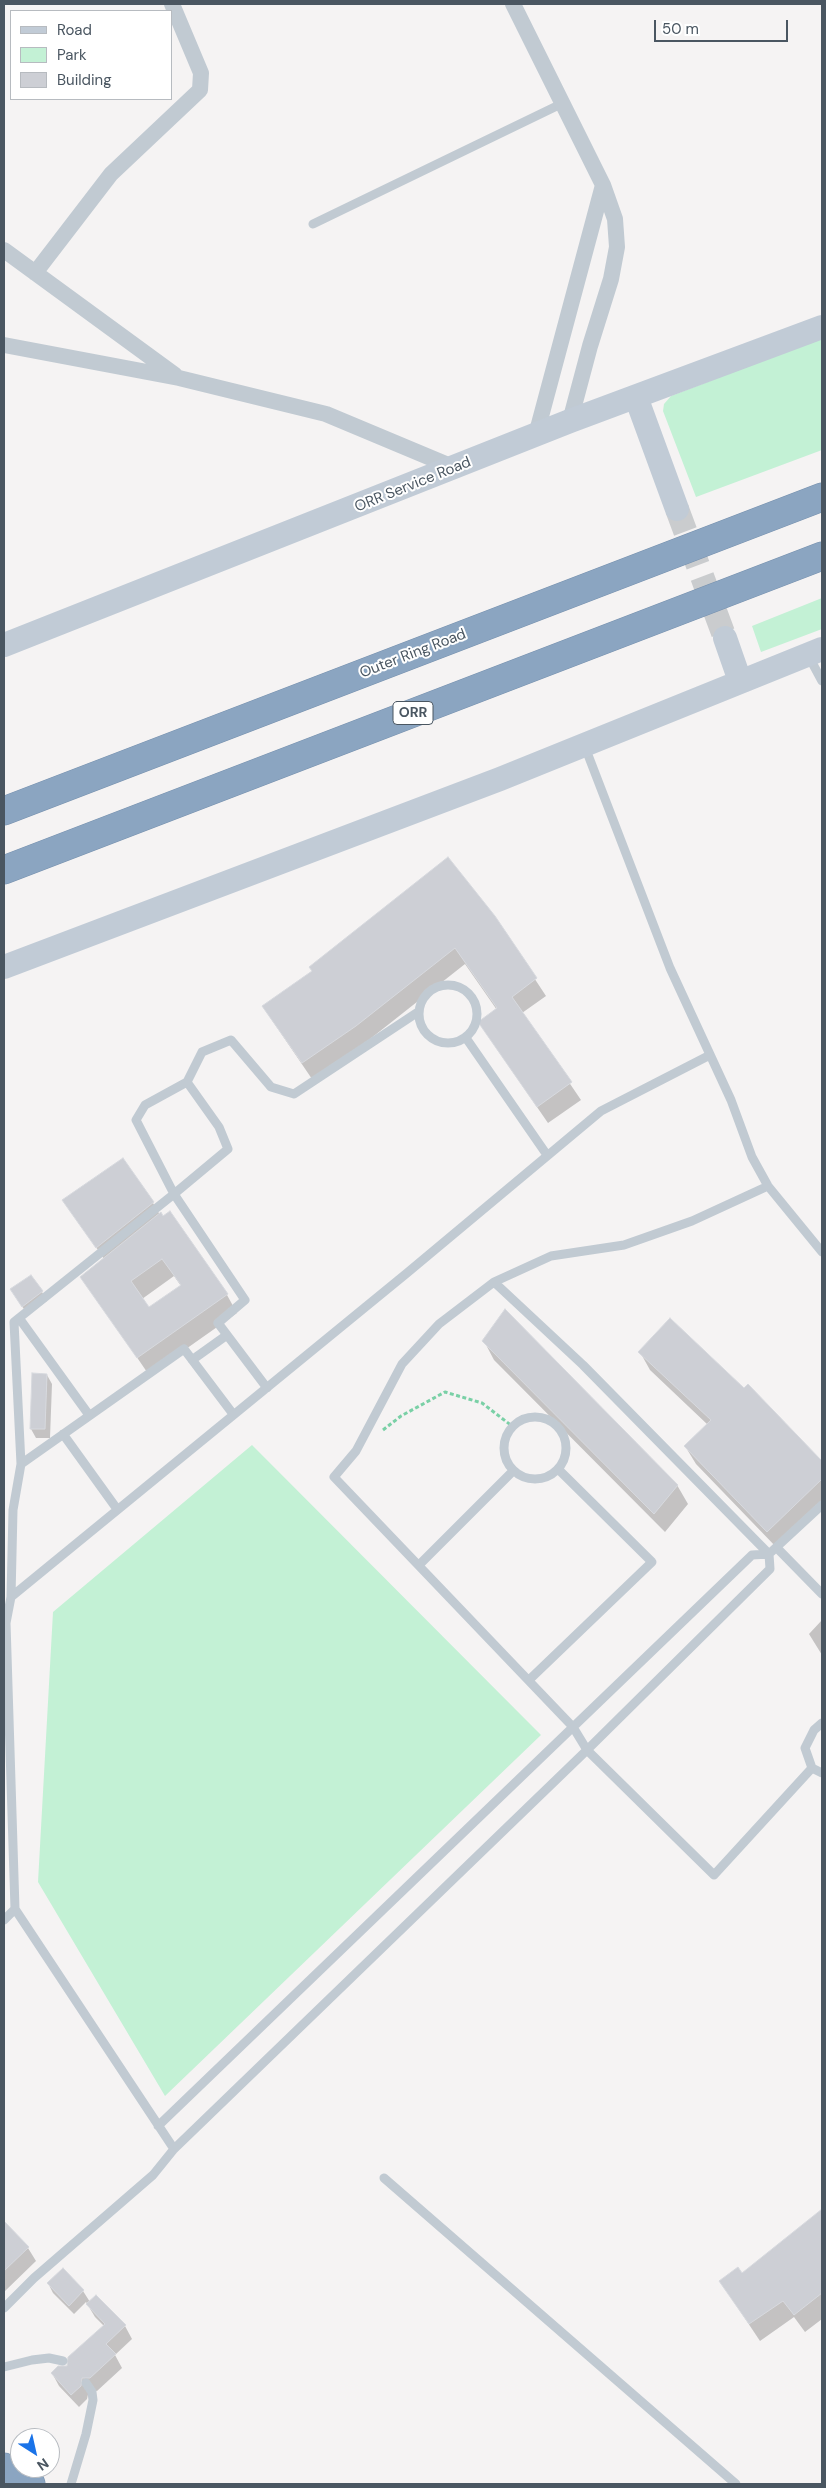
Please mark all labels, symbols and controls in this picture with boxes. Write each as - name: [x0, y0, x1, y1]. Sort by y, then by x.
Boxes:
- legend: [10, 10, 172, 100]
- scale bar: [656, 10, 790, 42]
- text: 50 m: [662, 19, 699, 39]
- text: Road: [57, 20, 92, 40]
- text: Park: [57, 45, 87, 65]
- text: Building: [57, 70, 112, 90]
- street label: ORR Service Road: [352, 453, 474, 517]
- street label: Outer Ring Road: [357, 625, 469, 683]
- road number: ORR: [393, 701, 433, 724]
- north arrow: [10, 2428, 60, 2478]
- text: N: [34, 2454, 52, 2475]

